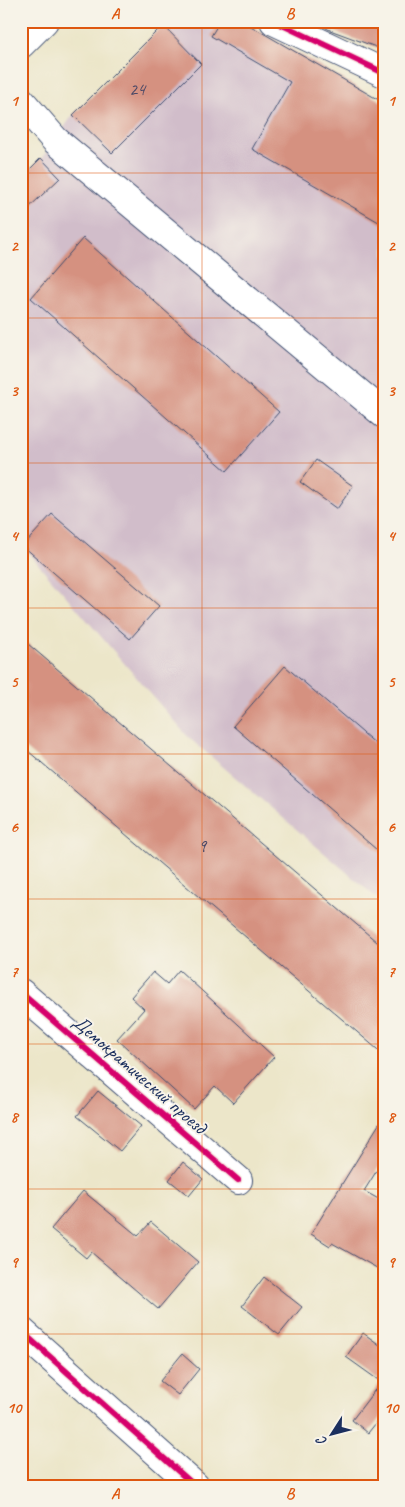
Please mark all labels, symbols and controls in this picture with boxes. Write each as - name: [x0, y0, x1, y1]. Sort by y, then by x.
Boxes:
- text: A: [111, 4, 121, 24]
- text: B: [286, 4, 296, 24]
- house number: 24: [129, 78, 147, 100]
- text: 1: [10, 91, 19, 111]
- text: 1: [387, 91, 396, 111]
- text: 2: [10, 236, 19, 256]
- text: 2: [387, 236, 396, 256]
- text: 3: [10, 381, 19, 401]
- text: 3: [387, 381, 396, 401]
- text: 4: [10, 526, 19, 546]
- text: 4: [387, 526, 396, 546]
- text: 5: [11, 672, 20, 692]
- text: 5: [388, 672, 397, 692]
- text: 6: [10, 817, 19, 837]
- text: 6: [387, 817, 396, 837]
- house number: 9: [198, 835, 208, 857]
- text: 7: [10, 962, 19, 982]
- text: 7: [387, 962, 396, 982]
- street label: Демократический проезд: [67, 1009, 213, 1141]
- text: 8: [10, 1107, 19, 1127]
- text: 8: [387, 1107, 396, 1127]
- text: 9: [10, 1252, 19, 1272]
- text: 9: [387, 1252, 396, 1272]
- text: 10: [7, 1398, 23, 1418]
- text: 10: [384, 1398, 400, 1418]
- north arrow: [308, 1410, 358, 1460]
- text: С: [312, 1432, 331, 1449]
- text: A: [111, 1484, 121, 1504]
- text: B: [286, 1484, 296, 1504]

